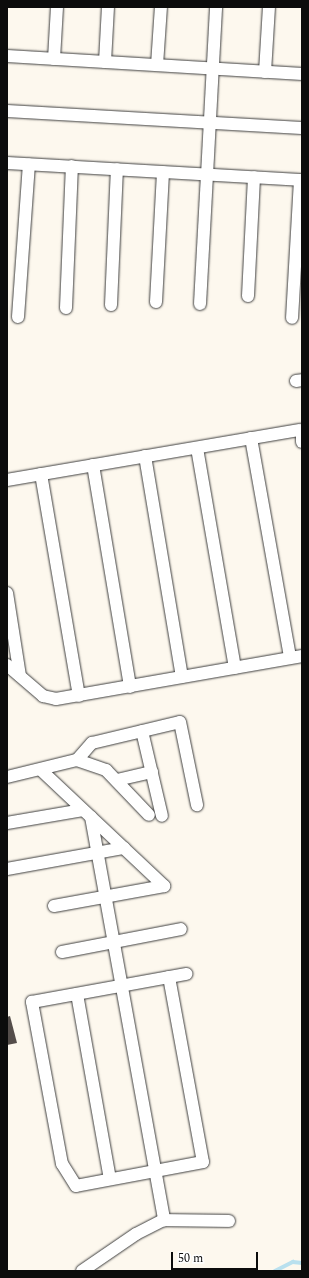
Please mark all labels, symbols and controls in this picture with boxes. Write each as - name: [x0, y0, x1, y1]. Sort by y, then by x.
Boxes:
- scale bar: [173, 1244, 260, 1270]
- text: 50 m: [178, 1249, 203, 1268]

